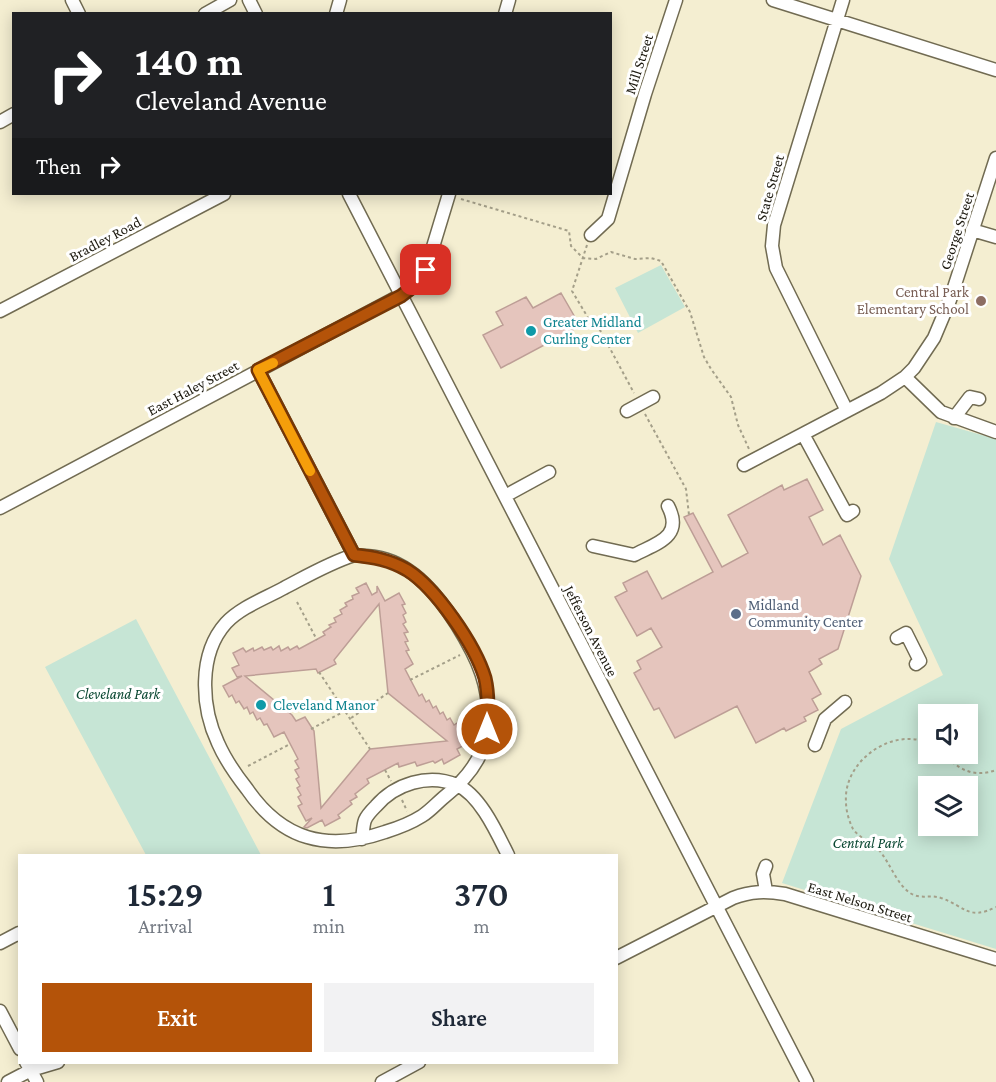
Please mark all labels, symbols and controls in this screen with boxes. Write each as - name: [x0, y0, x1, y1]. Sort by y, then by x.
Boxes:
- street label: Mill Street: [622, 31, 657, 96]
- icon: right: [36, 36, 114, 114]
- text: 140 m: [135, 37, 243, 84]
- text: Cleveland Avenue: [135, 86, 327, 116]
- icon: right: [93, 150, 126, 183]
- street label: State Street: [753, 152, 787, 223]
- text: Then: [36, 154, 81, 179]
- street label: George Street: [937, 189, 978, 272]
- street label: Bradley Road: [66, 213, 144, 265]
- pin: [400, 244, 451, 295]
- icon: arrive: [409, 253, 442, 286]
- place label: Central Park Elementary School: [857, 284, 970, 318]
- marker: Central Park Elementary School: [974, 294, 988, 308]
- place label: Greater Midland Curling Center: [543, 314, 642, 348]
- marker: Greater Midland Curling Center: [524, 324, 538, 338]
- street label: East Haley Street: [145, 357, 243, 420]
- street label: Jefferson Avenue: [559, 581, 621, 680]
- place label: Midland Community Center: [748, 597, 864, 631]
- marker: Midland Community Center: [729, 607, 743, 621]
- park label: Cleveland Park: [76, 686, 162, 702]
- place label: Cleveland Manor: [273, 697, 376, 713]
- position arrow: [455, 697, 519, 761]
- marker: Cleveland Manor: [254, 698, 268, 712]
- map controls: [918, 704, 978, 836]
- button: sound: [918, 704, 978, 764]
- button: layers: [918, 776, 978, 836]
- park label: Central Park: [833, 835, 905, 851]
- text: 15:29: [127, 874, 204, 914]
- text: 1: [322, 874, 335, 914]
- text: 370: [454, 874, 509, 914]
- street label: East Nelson Street: [806, 879, 915, 926]
- text: Arrival: [138, 915, 193, 937]
- text: min: [313, 915, 345, 937]
- text: m: [473, 915, 489, 937]
- button: Exit: [42, 983, 312, 1052]
- button: Share: [324, 983, 594, 1052]

